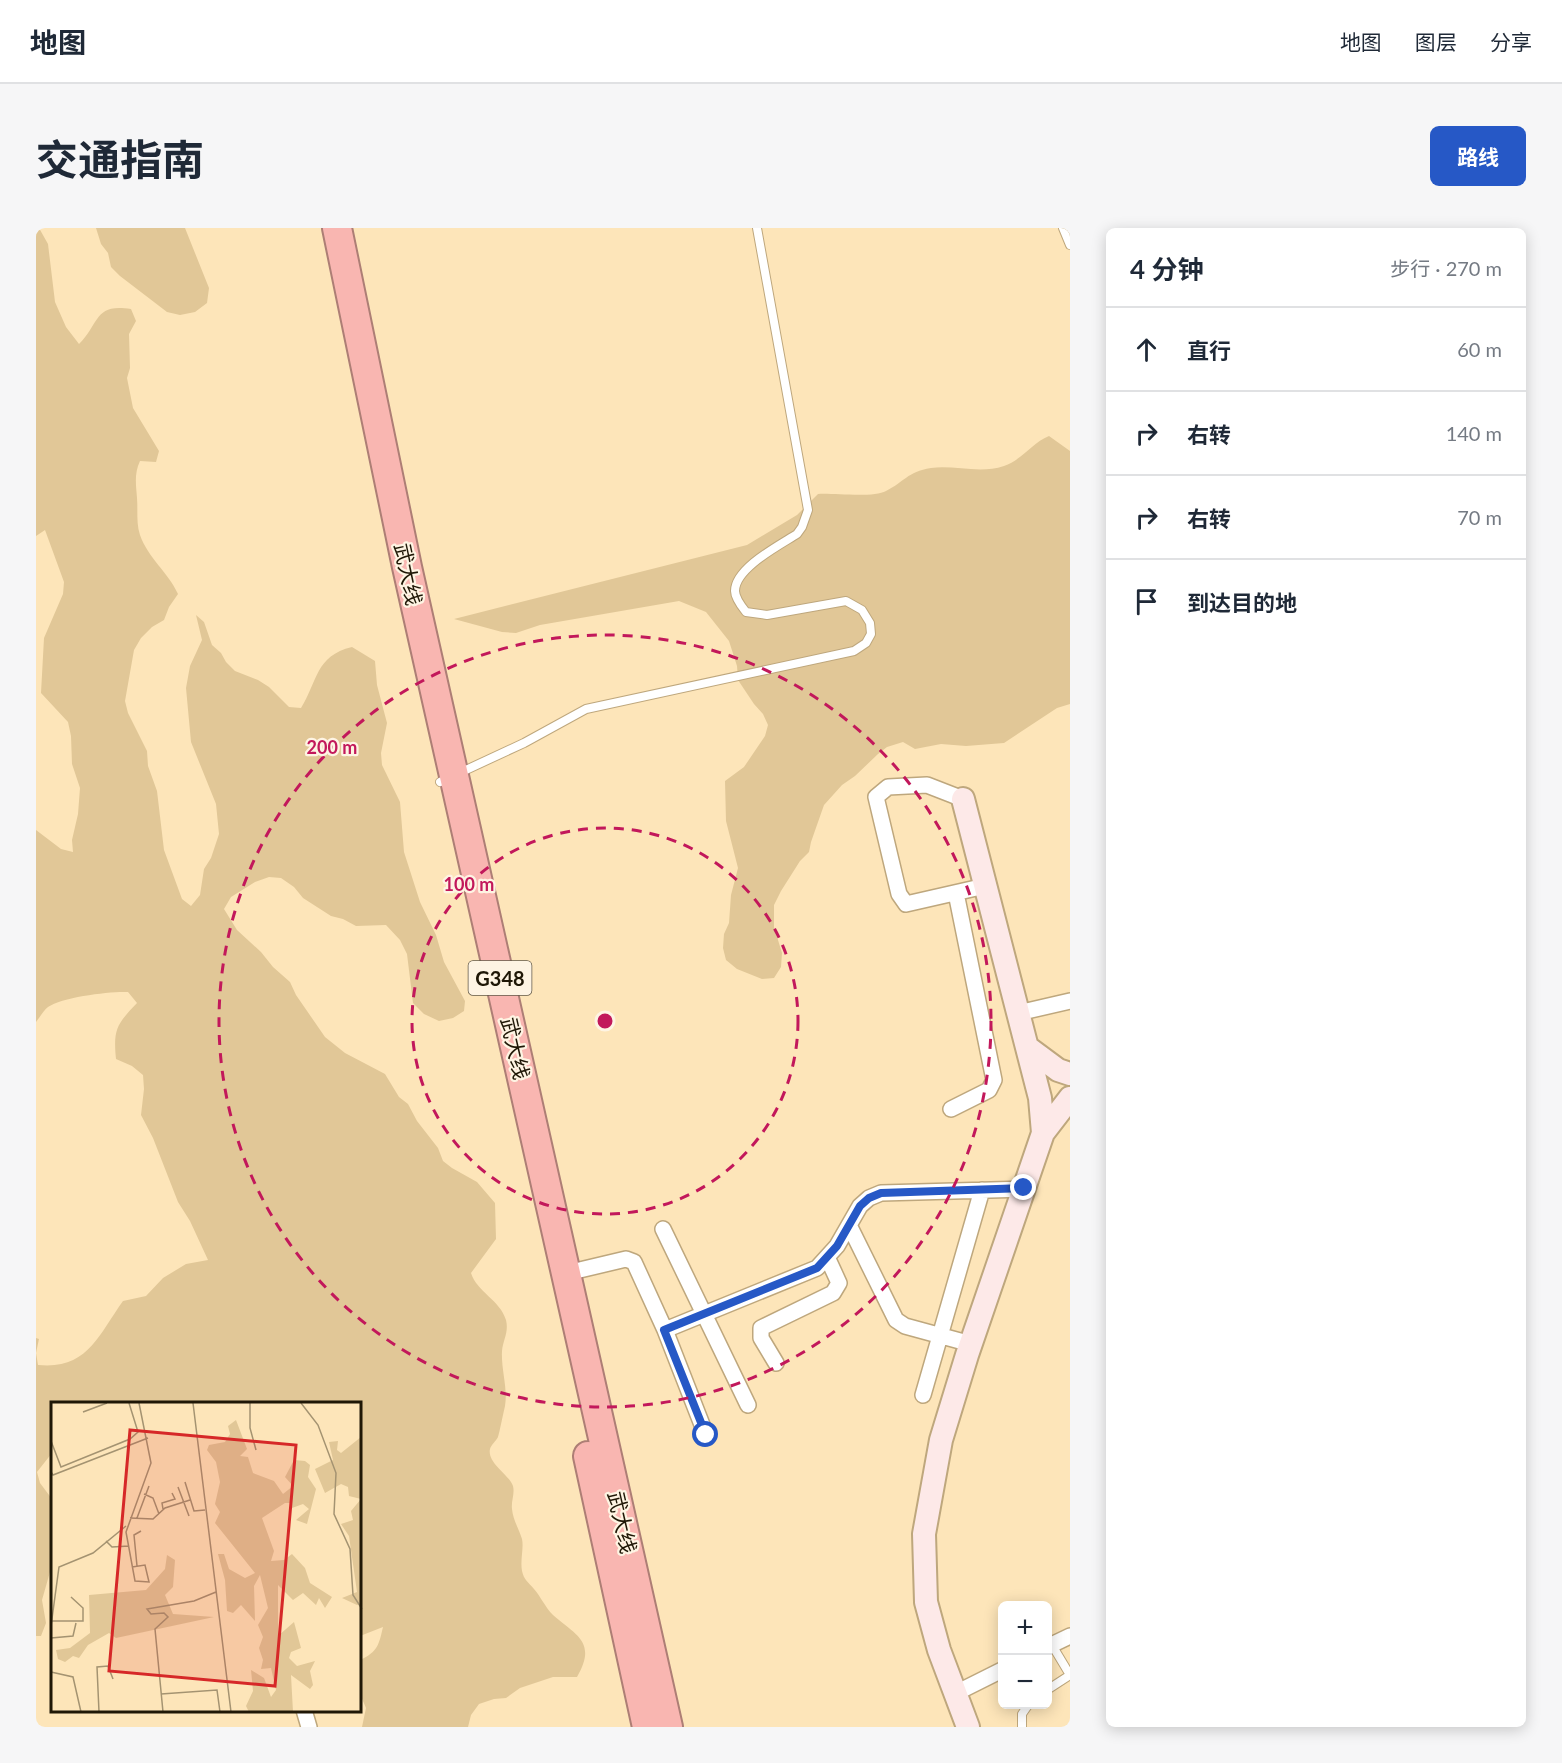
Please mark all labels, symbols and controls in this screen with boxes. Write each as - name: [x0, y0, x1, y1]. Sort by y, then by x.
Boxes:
- text: 地图: [30, 25, 86, 59]
- text: 地图: [1340, 29, 1382, 54]
- text: 图层: [1415, 29, 1457, 54]
- text: 分享: [1490, 29, 1532, 54]
- button: 路线: [1430, 126, 1526, 186]
- text: 交通指南: [36, 134, 204, 184]
- text: 4 分钟: [1130, 253, 1203, 285]
- text: 步行 · 270 m: [1390, 256, 1502, 280]
- icon: ahead: [1130, 333, 1163, 366]
- text: 直行: [1187, 337, 1231, 364]
- text: 60 m: [1457, 337, 1502, 361]
- icon: right: [1130, 417, 1163, 450]
- text: 右转: [1187, 421, 1231, 448]
- text: 140 m: [1446, 421, 1502, 445]
- icon: right: [1130, 501, 1163, 534]
- text: 右转: [1187, 505, 1231, 532]
- text: 70 m: [1457, 505, 1502, 529]
- street label: 武大线: [390, 541, 428, 607]
- icon: arrive: [1130, 585, 1163, 618]
- text: 到达目的地: [1187, 589, 1297, 616]
- text: 200 m: [307, 736, 357, 758]
- text: 100 m: [444, 873, 494, 895]
- road number: G348: [468, 961, 532, 995]
- centre of rings: [595, 1011, 615, 1031]
- street label: 武大线: [497, 1014, 535, 1082]
- route end: [1010, 1174, 1036, 1200]
- inset map: [51, 1402, 362, 1712]
- route start: [692, 1421, 718, 1447]
- street label: 武大线: [604, 1488, 642, 1556]
- map controls: [998, 1601, 1052, 1709]
- button: +: [998, 1601, 1052, 1655]
- button: −: [998, 1655, 1052, 1709]

